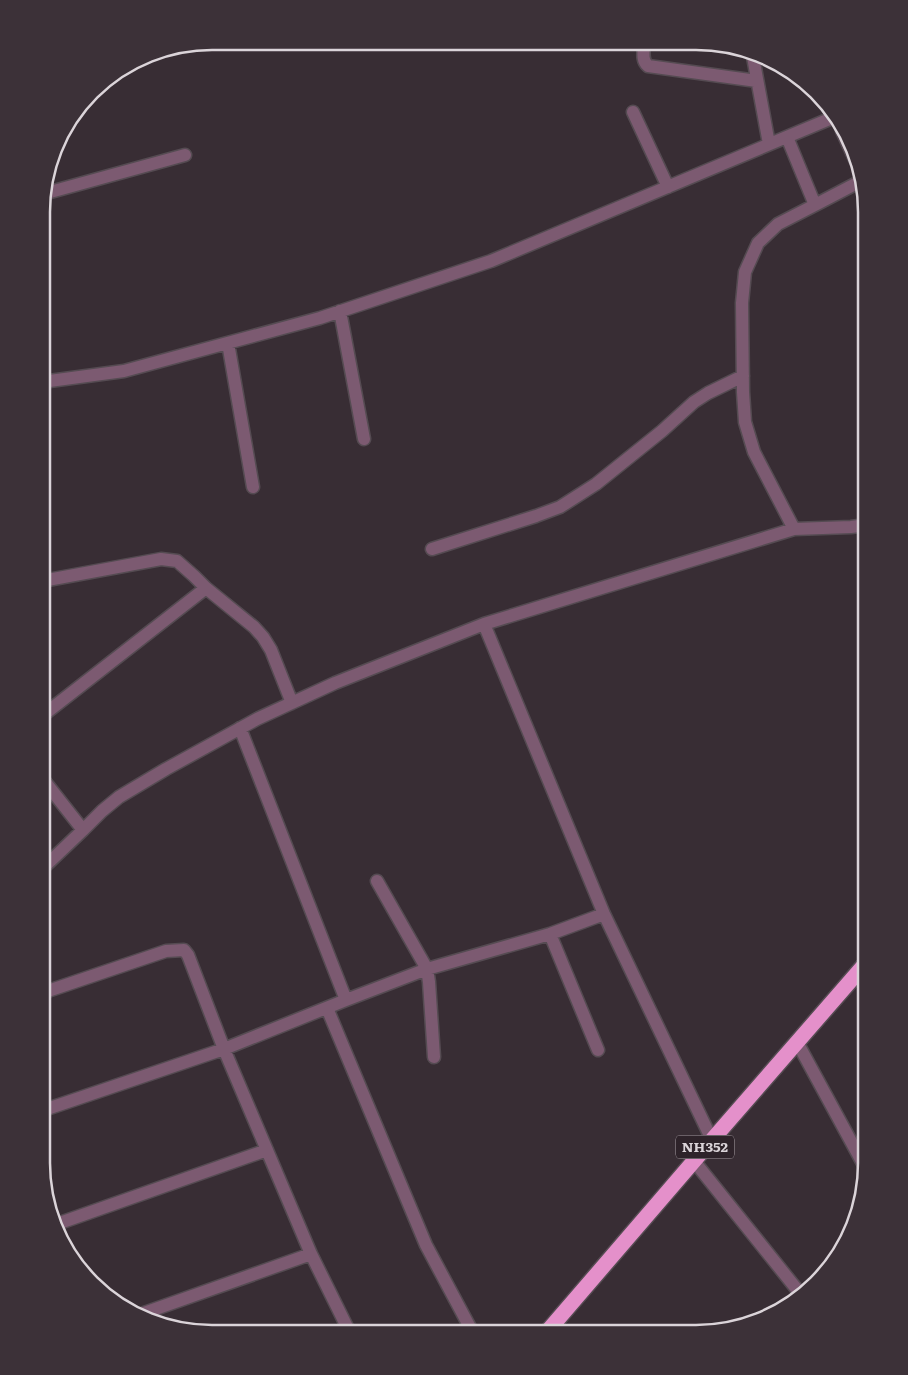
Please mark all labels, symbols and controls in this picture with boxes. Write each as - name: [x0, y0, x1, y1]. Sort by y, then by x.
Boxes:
- road number: NH352: [676, 1136, 734, 1158]

